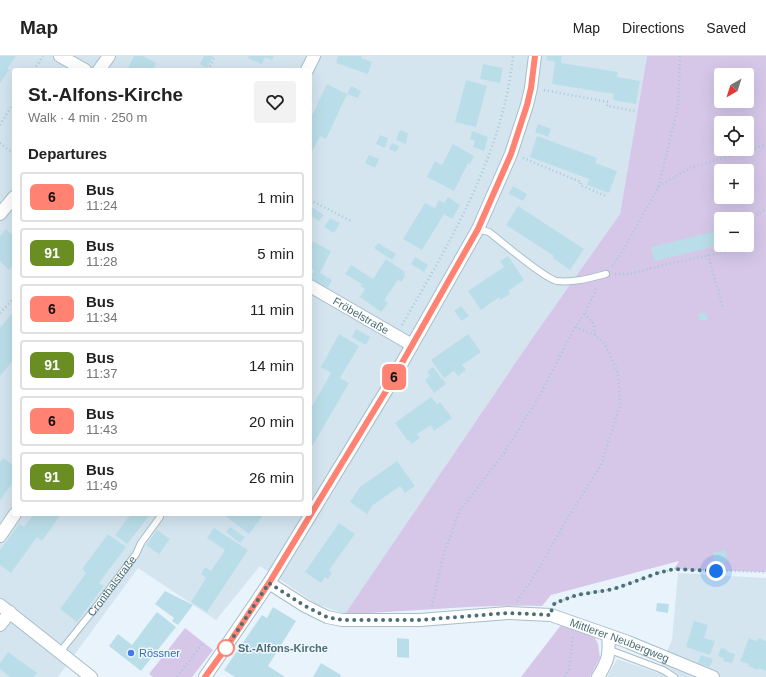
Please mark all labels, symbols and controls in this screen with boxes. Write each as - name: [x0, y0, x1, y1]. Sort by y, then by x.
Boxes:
- text: Map: [20, 17, 58, 38]
- text: Map: [573, 20, 600, 36]
- text: Directions: [622, 20, 684, 36]
- text: Saved: [706, 20, 746, 36]
- north arrow: [714, 68, 754, 108]
- map controls: [714, 68, 754, 252]
- button: heart: [254, 81, 296, 123]
- text: St.-Alfons-Kirche: [28, 84, 183, 105]
- text: Walk · 4 min · 250 m: [28, 110, 147, 125]
- button: locate: [714, 116, 754, 156]
- text: Departures: [28, 145, 107, 162]
- button: +: [714, 164, 754, 204]
- text: Bus: [86, 181, 114, 198]
- text: 6: [48, 189, 56, 205]
- text: 1 min: [257, 189, 294, 206]
- text: 11:24: [86, 198, 118, 213]
- button: −: [714, 212, 754, 252]
- text: Bus: [86, 237, 114, 254]
- text: 91: [44, 245, 60, 261]
- text: 5 min: [257, 245, 294, 262]
- text: 11:28: [86, 254, 118, 269]
- text: Bus: [86, 293, 114, 310]
- street label: Fröbelstraße: [331, 295, 391, 336]
- text: 6: [48, 301, 56, 317]
- text: 11 min: [250, 301, 294, 318]
- text: 11:34: [86, 310, 118, 325]
- text: Bus: [86, 349, 114, 366]
- text: 91: [44, 357, 60, 373]
- text: 14 min: [249, 357, 294, 374]
- line badge: 6: [381, 364, 407, 390]
- text: 11:37: [86, 366, 118, 381]
- text: 6: [390, 369, 398, 385]
- text: Bus: [86, 405, 114, 422]
- text: 6: [48, 413, 56, 429]
- text: 20 min: [249, 413, 294, 430]
- text: 11:43: [86, 422, 118, 437]
- text: Bus: [86, 461, 114, 478]
- text: 91: [44, 469, 60, 485]
- text: 26 min: [249, 469, 294, 486]
- text: 11:49: [86, 478, 118, 493]
- street label: Cronthalstraße: [85, 553, 139, 619]
- your location: [706, 561, 726, 581]
- street label: Mittlerer Neubergweg: [568, 616, 671, 664]
- marker: St.-Alfons-Kirche: [217, 639, 235, 657]
- place label: St.-Alfons-Kirche: [238, 642, 328, 654]
- place label: Rössner: [139, 647, 180, 659]
- marker: Rössner: [126, 648, 136, 658]

